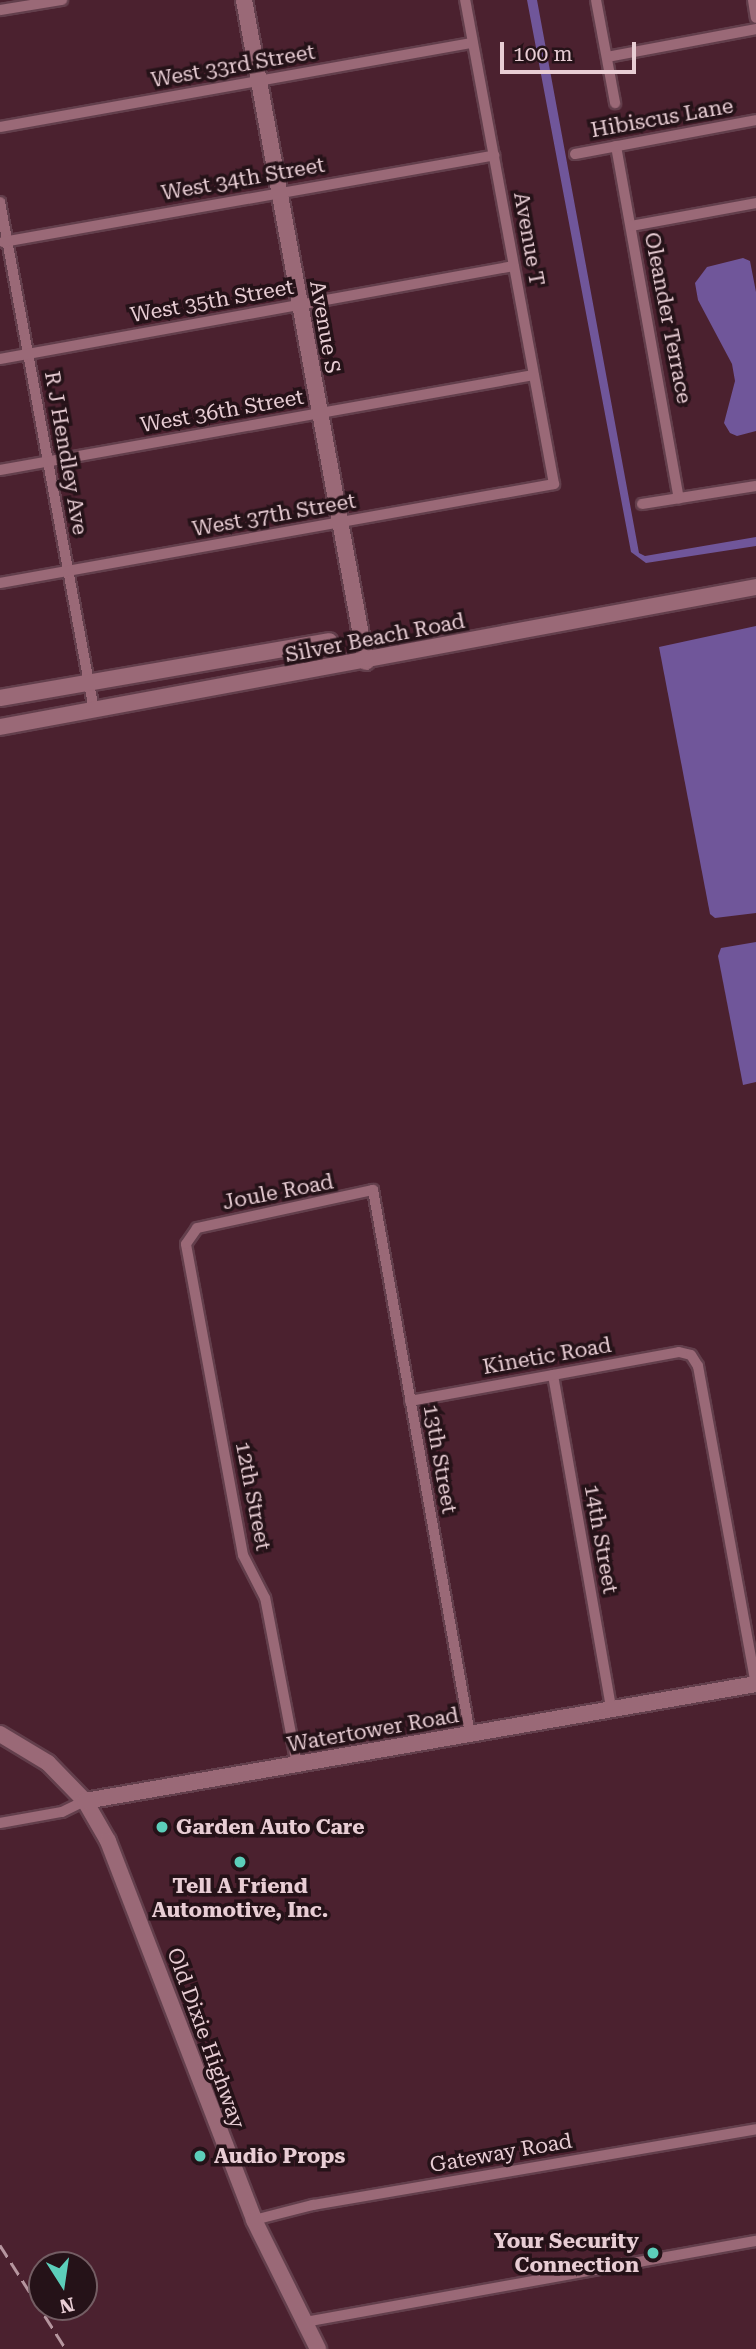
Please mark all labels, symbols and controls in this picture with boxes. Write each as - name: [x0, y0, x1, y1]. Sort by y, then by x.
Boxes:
- scale bar: [504, 28, 640, 72]
- street label: West 33rd Street: [149, 39, 317, 93]
- text: 100 m: [513, 42, 573, 66]
- street label: Hibiscus Lane: [589, 93, 735, 143]
- street label: West 34th Street: [159, 152, 327, 206]
- street label: Avenue T: [508, 190, 550, 288]
- street label: Oleander Terrace: [639, 230, 697, 406]
- street label: West 35th Street: [128, 274, 296, 328]
- street label: Avenue S: [304, 279, 346, 375]
- street label: R J Hendley Ave: [39, 369, 93, 537]
- street label: West 36th Street: [138, 384, 306, 438]
- street label: West 37th Street: [190, 488, 358, 542]
- street label: Silver Beach Road: [283, 608, 467, 668]
- street label: Joule Road: [220, 1169, 336, 1215]
- street label: Kinetic Road: [481, 1332, 613, 1380]
- street label: 13th Street: [418, 1402, 462, 1516]
- street label: 12th Street: [230, 1439, 276, 1553]
- street label: 14th Street: [579, 1482, 623, 1596]
- street label: Watertower Road: [285, 1702, 461, 1758]
- place label: Garden Auto Care: [176, 1814, 365, 1840]
- marker: Garden Auto Care: [154, 1819, 170, 1835]
- marker: Tell A Friend Automotive, Inc.: [232, 1854, 248, 1870]
- place label: Tell A Friend Automotive, Inc.: [152, 1873, 328, 1923]
- street label: Old Dixie Highway: [162, 1944, 250, 2132]
- street label: Gateway Road: [428, 2128, 574, 2178]
- place label: Audio Props: [214, 2143, 345, 2169]
- marker: Audio Props: [192, 2148, 208, 2164]
- place label: Your Security Connection: [494, 2228, 639, 2278]
- marker: Your Security Connection: [645, 2245, 661, 2261]
- north arrow: [28, 2251, 98, 2321]
- text: N: [58, 2292, 77, 2318]

